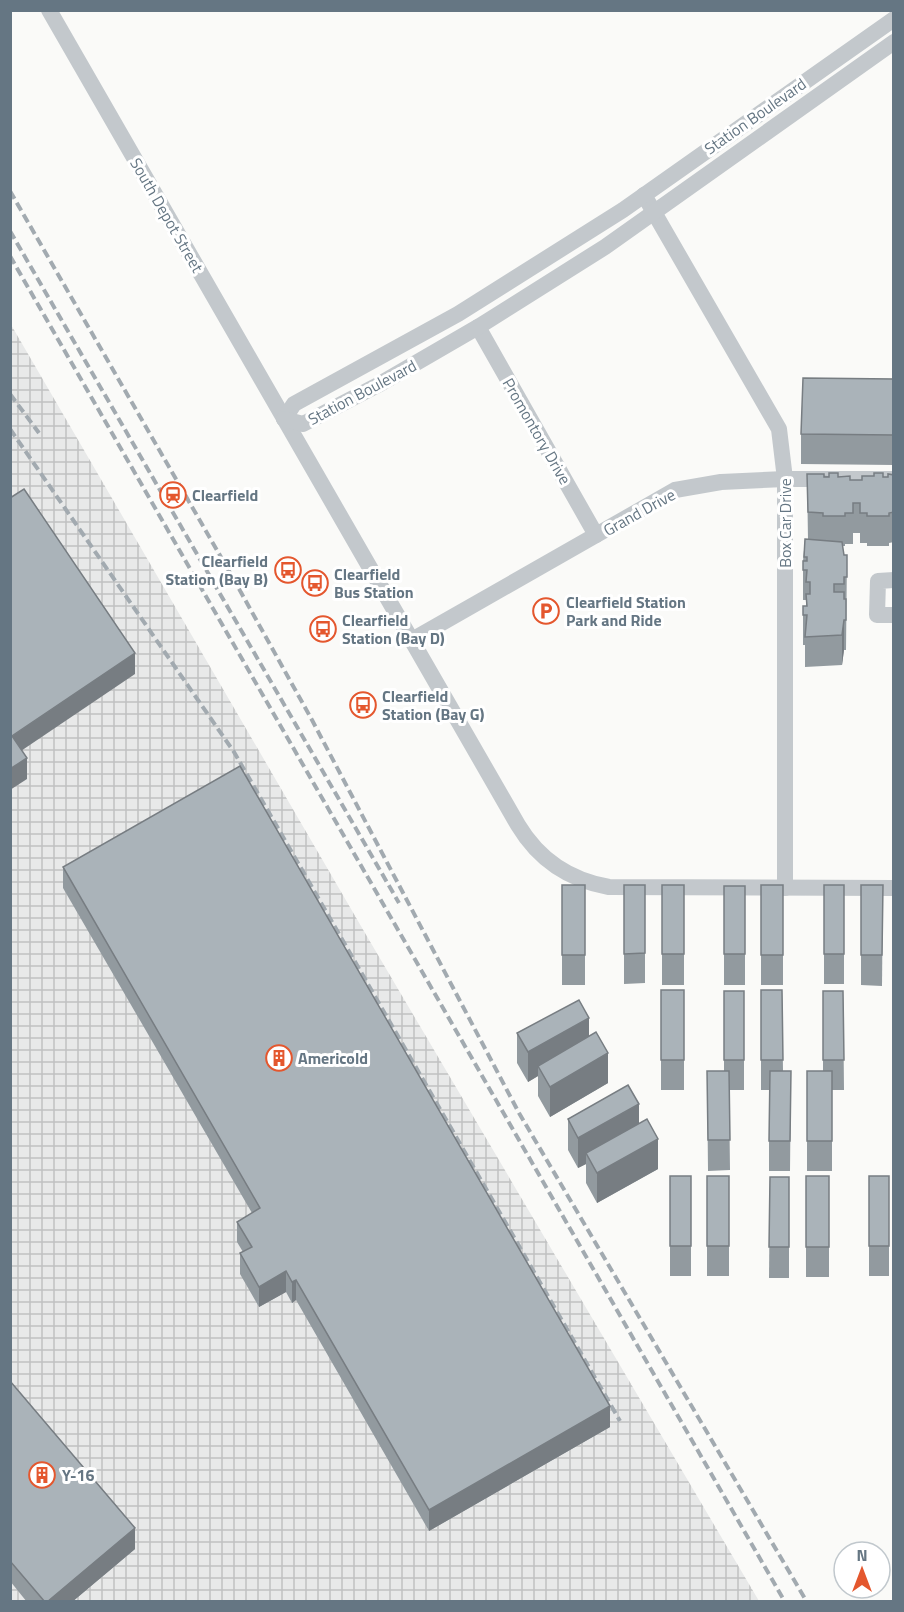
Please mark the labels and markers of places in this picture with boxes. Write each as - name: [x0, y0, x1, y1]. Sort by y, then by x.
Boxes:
- station icon: Clearfield: [158, 480, 188, 510]
- place label: Clearfield: [192, 483, 258, 507]
- place label: Clearfield Station (Bay B): [166, 549, 268, 591]
- bus stop icon: Clearfield Station (Bay B): [273, 555, 303, 585]
- place label: Clearfield Bus Station: [334, 562, 414, 604]
- bus stop icon: Clearfield Bus Station: [300, 568, 330, 598]
- place label: Clearfield Station Park and Ride: [566, 590, 686, 632]
- parking icon: Clearfield Station Park and Ride: [531, 596, 561, 626]
- place label: Clearfield Station (Bay D): [342, 608, 445, 650]
- bus stop icon: Clearfield Station (Bay D): [308, 614, 338, 644]
- place label: Clearfield Station (Bay G): [382, 684, 484, 726]
- bus stop icon: Clearfield Station (Bay G): [348, 690, 378, 720]
- building icon: Americold: [264, 1043, 294, 1073]
- place label: Americold: [298, 1046, 368, 1070]
- building icon: Y-16: [27, 1460, 57, 1490]
- place label: Y-16: [62, 1463, 94, 1487]

